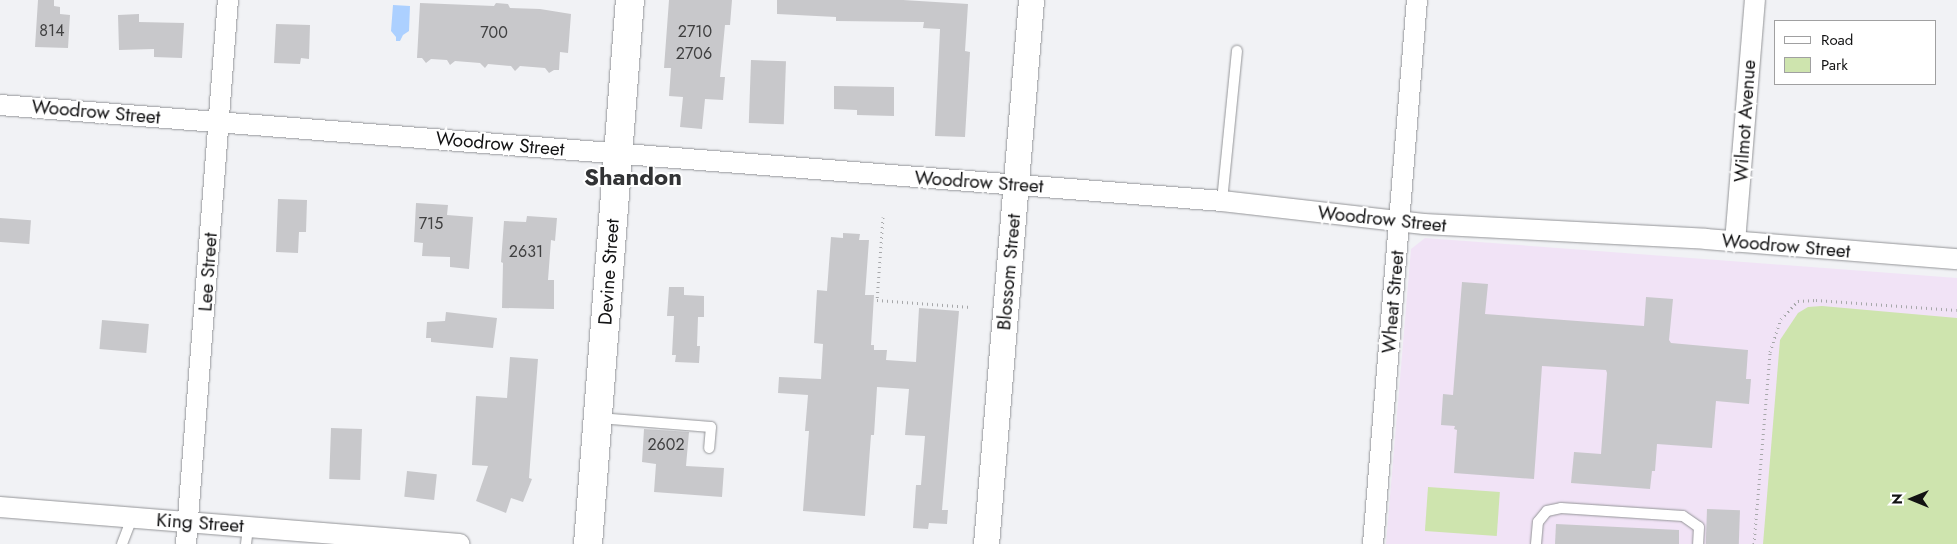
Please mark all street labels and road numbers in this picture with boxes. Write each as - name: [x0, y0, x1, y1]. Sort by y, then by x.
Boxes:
- street label: Wilmot Avenue: [1729, 59, 1761, 183]
- street label: Woodrow Street: [31, 95, 161, 129]
- street label: Woodrow Street: [435, 127, 565, 161]
- street label: Woodrow Street: [914, 166, 1044, 198]
- street label: Woodrow Street: [1317, 201, 1447, 237]
- street label: Blossom Street: [993, 213, 1025, 331]
- street label: Devine Street: [594, 218, 624, 326]
- street label: Woodrow Street: [1721, 229, 1851, 263]
- street label: Lee Street: [194, 232, 222, 312]
- street label: Wheat Street: [1377, 250, 1409, 354]
- street label: King Street: [156, 509, 244, 537]

